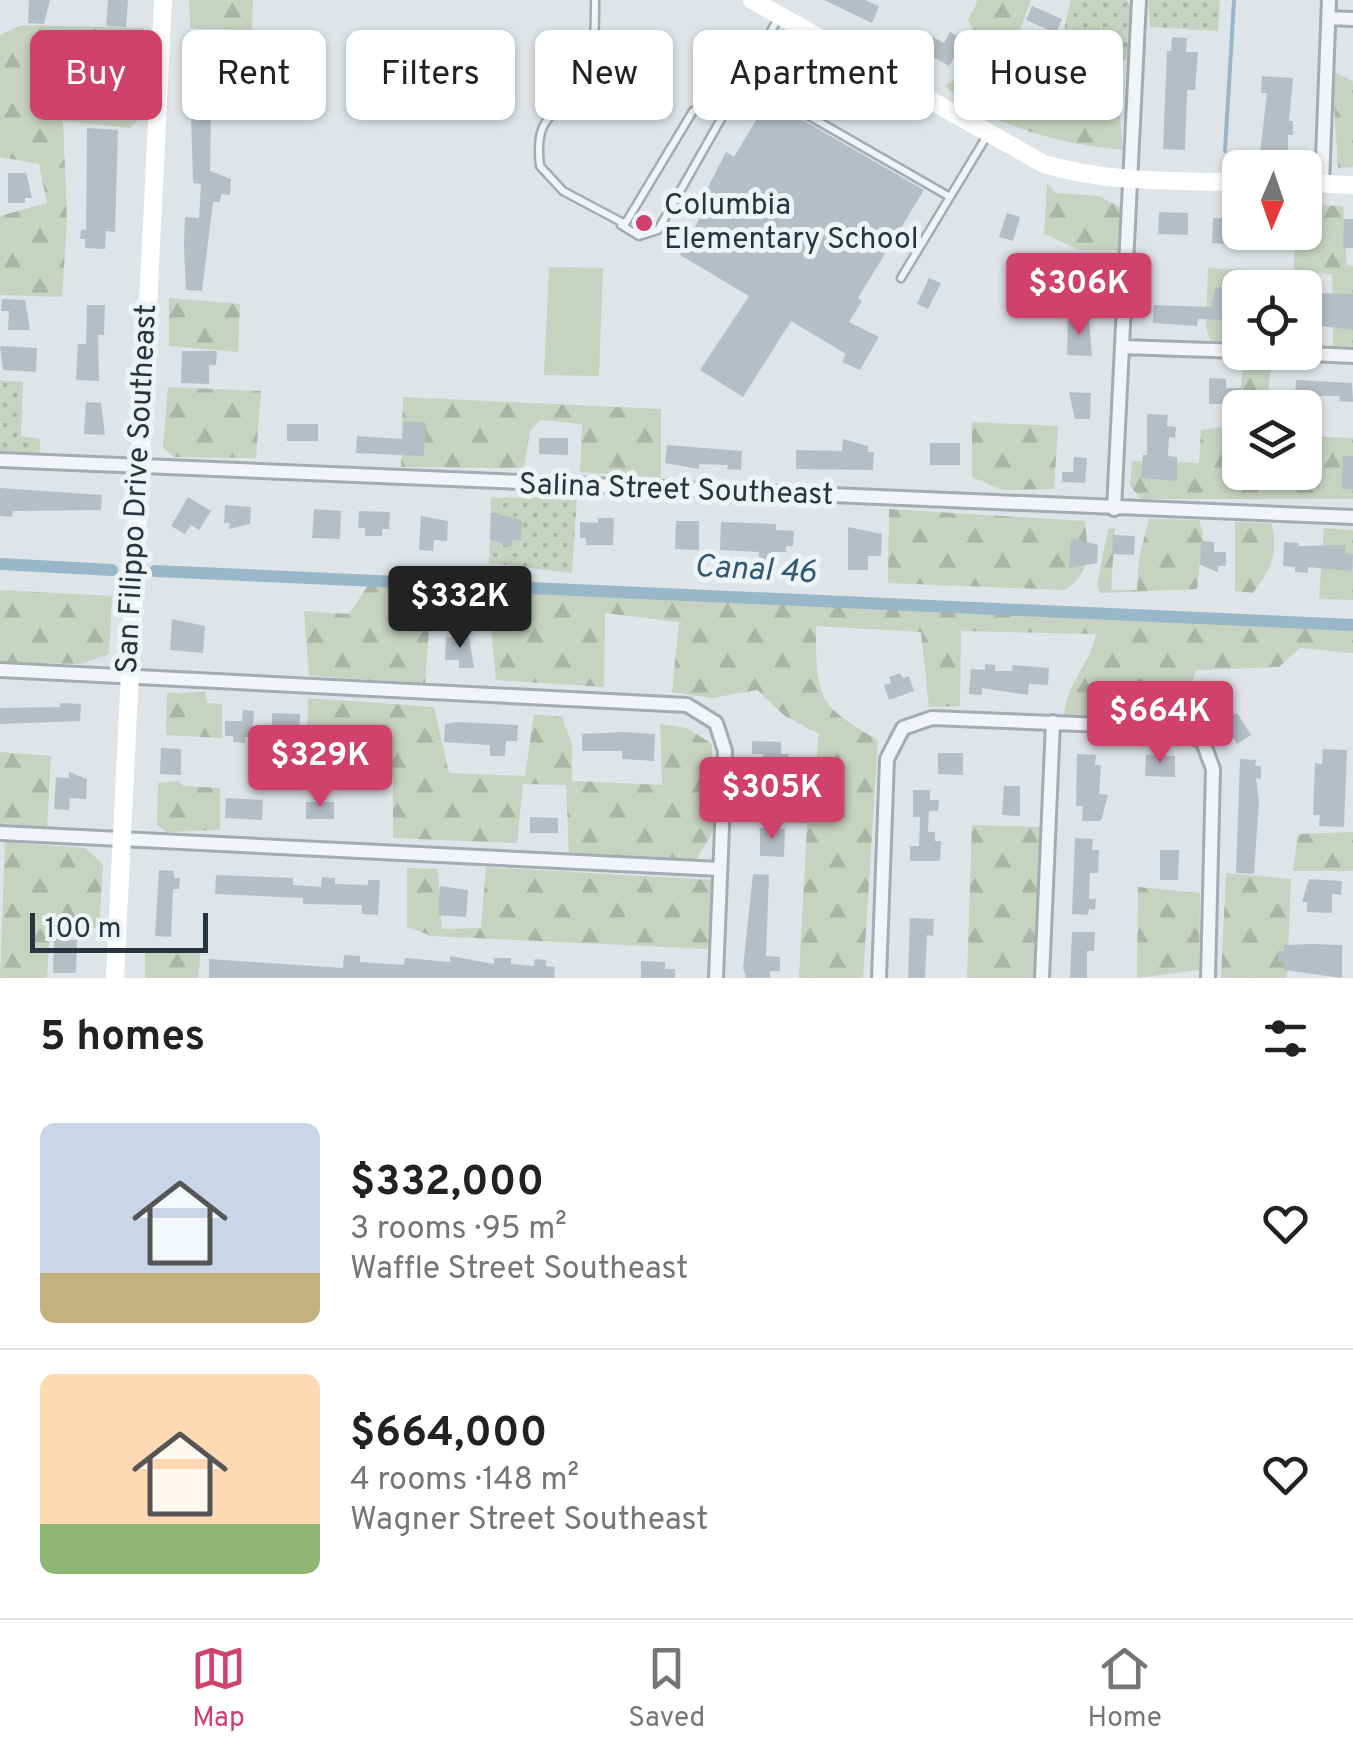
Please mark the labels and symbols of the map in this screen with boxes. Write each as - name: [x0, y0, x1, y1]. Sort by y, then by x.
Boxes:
- north arrow: [1222, 150, 1322, 250]
- place label: Columbia Elementary School: [664, 188, 919, 259]
- marker: Columbia Elementary School: [633, 212, 655, 234]
- pin: $306K: [1009, 253, 1149, 338]
- street label: San Filippo Drive Southeast: [110, 303, 166, 675]
- street label: Salina Street Southeast: [518, 467, 834, 515]
- water label: Canal 46: [693, 548, 817, 594]
- pin: $332K: [390, 566, 530, 651]
- pin: $664K: [1090, 681, 1230, 766]
- pin: $329K: [250, 725, 390, 810]
- pin: $305K: [702, 757, 842, 842]
- scale bar: [30, 908, 208, 953]

